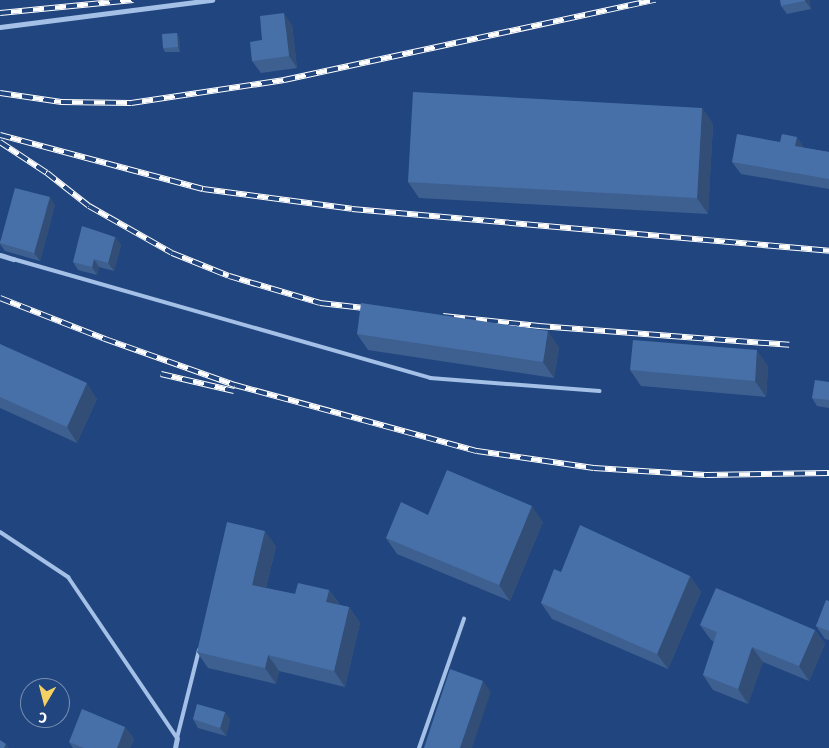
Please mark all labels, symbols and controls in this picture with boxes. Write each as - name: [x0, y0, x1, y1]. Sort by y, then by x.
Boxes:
- north arrow: [20, 678, 70, 728]
- text: С: [38, 708, 48, 726]

